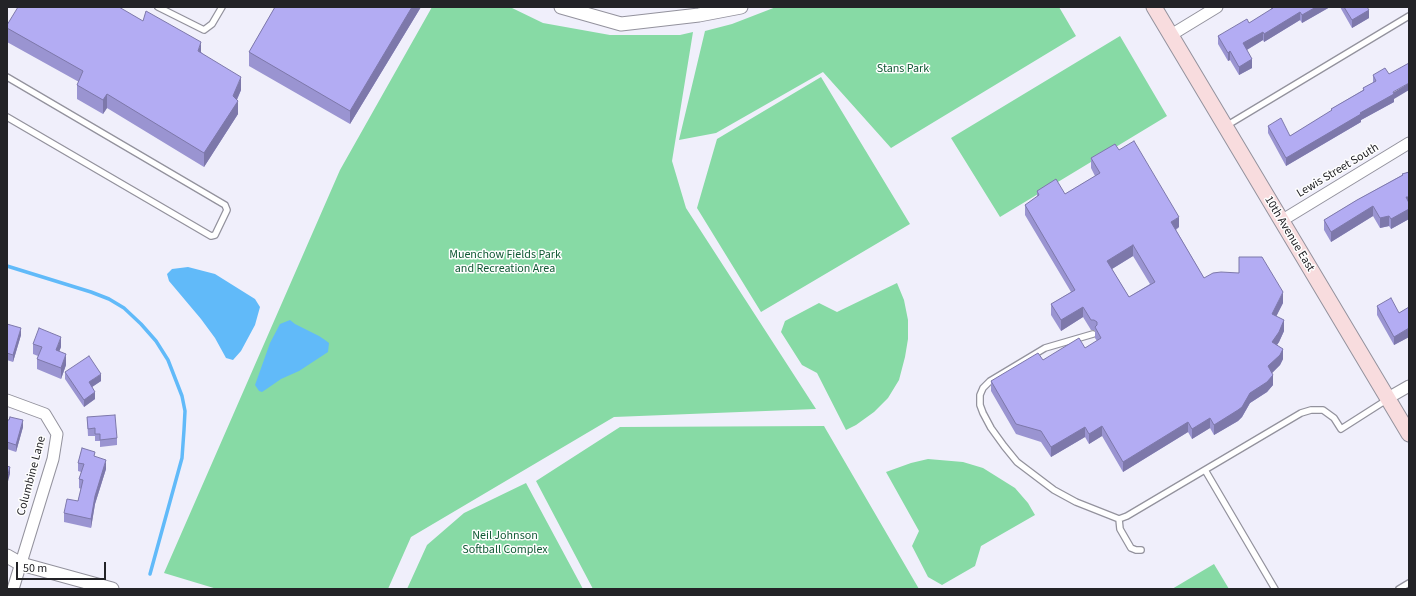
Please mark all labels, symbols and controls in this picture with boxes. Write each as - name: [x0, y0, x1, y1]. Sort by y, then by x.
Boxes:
- park label: Stans Park: [877, 62, 929, 76]
- street label: Lewis Street South: [1294, 141, 1382, 201]
- street label: 10th Avenue East: [1261, 194, 1317, 274]
- park label: Muenchow Fields Park and Recreation Area: [449, 248, 561, 276]
- street label: Columbine Lane: [14, 435, 50, 517]
- park label: Neil Johnson Softball Complex: [462, 529, 548, 557]
- scale bar: [18, 554, 108, 580]
- text: 50 m: [23, 560, 47, 577]

